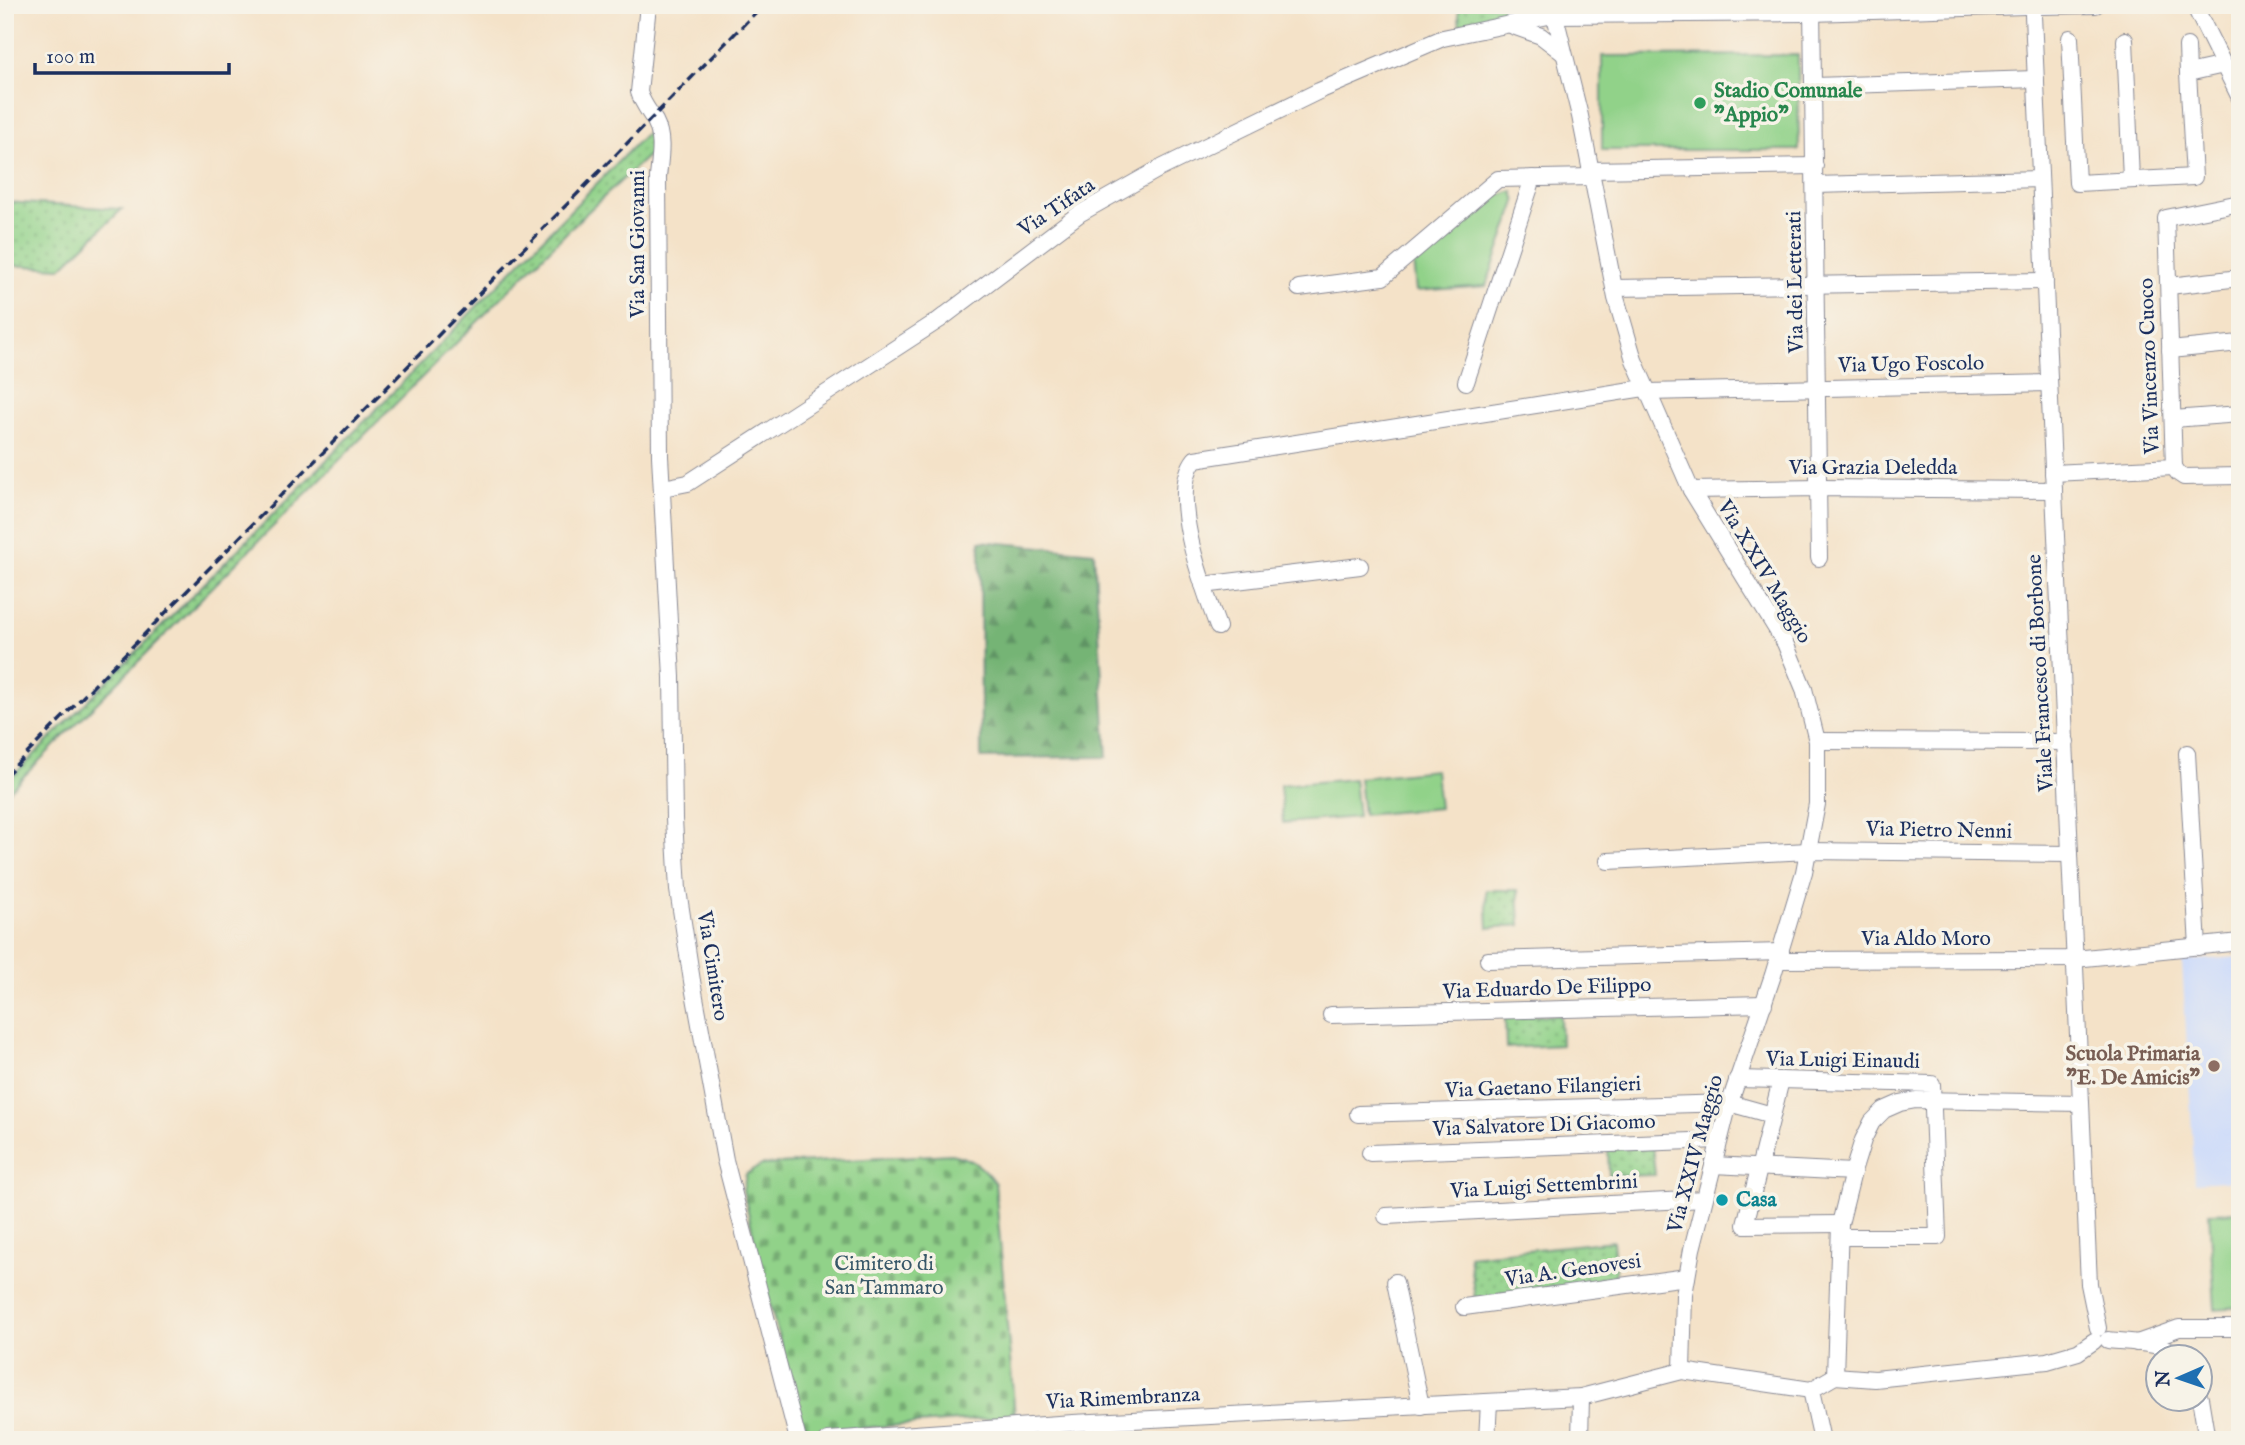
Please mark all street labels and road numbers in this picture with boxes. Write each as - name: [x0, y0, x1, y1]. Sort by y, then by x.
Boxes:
- street label: Via San Giovanni: [625, 170, 652, 319]
- street label: Via Tifata: [1013, 172, 1101, 244]
- street label: Via dei Letterati: [1781, 211, 1811, 354]
- street label: Via Vincenzo Cuoco: [2133, 277, 2167, 456]
- street label: Via Ugo Foscolo: [1837, 350, 1984, 380]
- street label: Via Grazia Deledda: [1788, 455, 1958, 482]
- street label: Via XXIV Maggio: [1710, 494, 1817, 649]
- street label: Viale Francesco di Borbone: [2021, 553, 2061, 793]
- street label: Via Pietro Nenni: [1865, 816, 2012, 846]
- street label: Via Cimitero: [690, 908, 734, 1023]
- street label: Via Aldo Moro: [1860, 926, 1991, 953]
- street label: Via Eduardo De Filippo: [1441, 972, 1652, 1006]
- street label: Via Luigi Einaudi: [1765, 1046, 1920, 1076]
- street label: Via Gaetano Filangieri: [1443, 1071, 1642, 1105]
- street label: Via XXIV Maggio: [1662, 1072, 1730, 1237]
- street label: Via Salvatore Di Giacomo: [1431, 1109, 1656, 1143]
- street label: Via Luigi Settembrini: [1448, 1169, 1639, 1205]
- street label: Via A. Genovesi: [1502, 1248, 1643, 1294]
- street label: Via Rimembranza: [1044, 1381, 1202, 1417]

